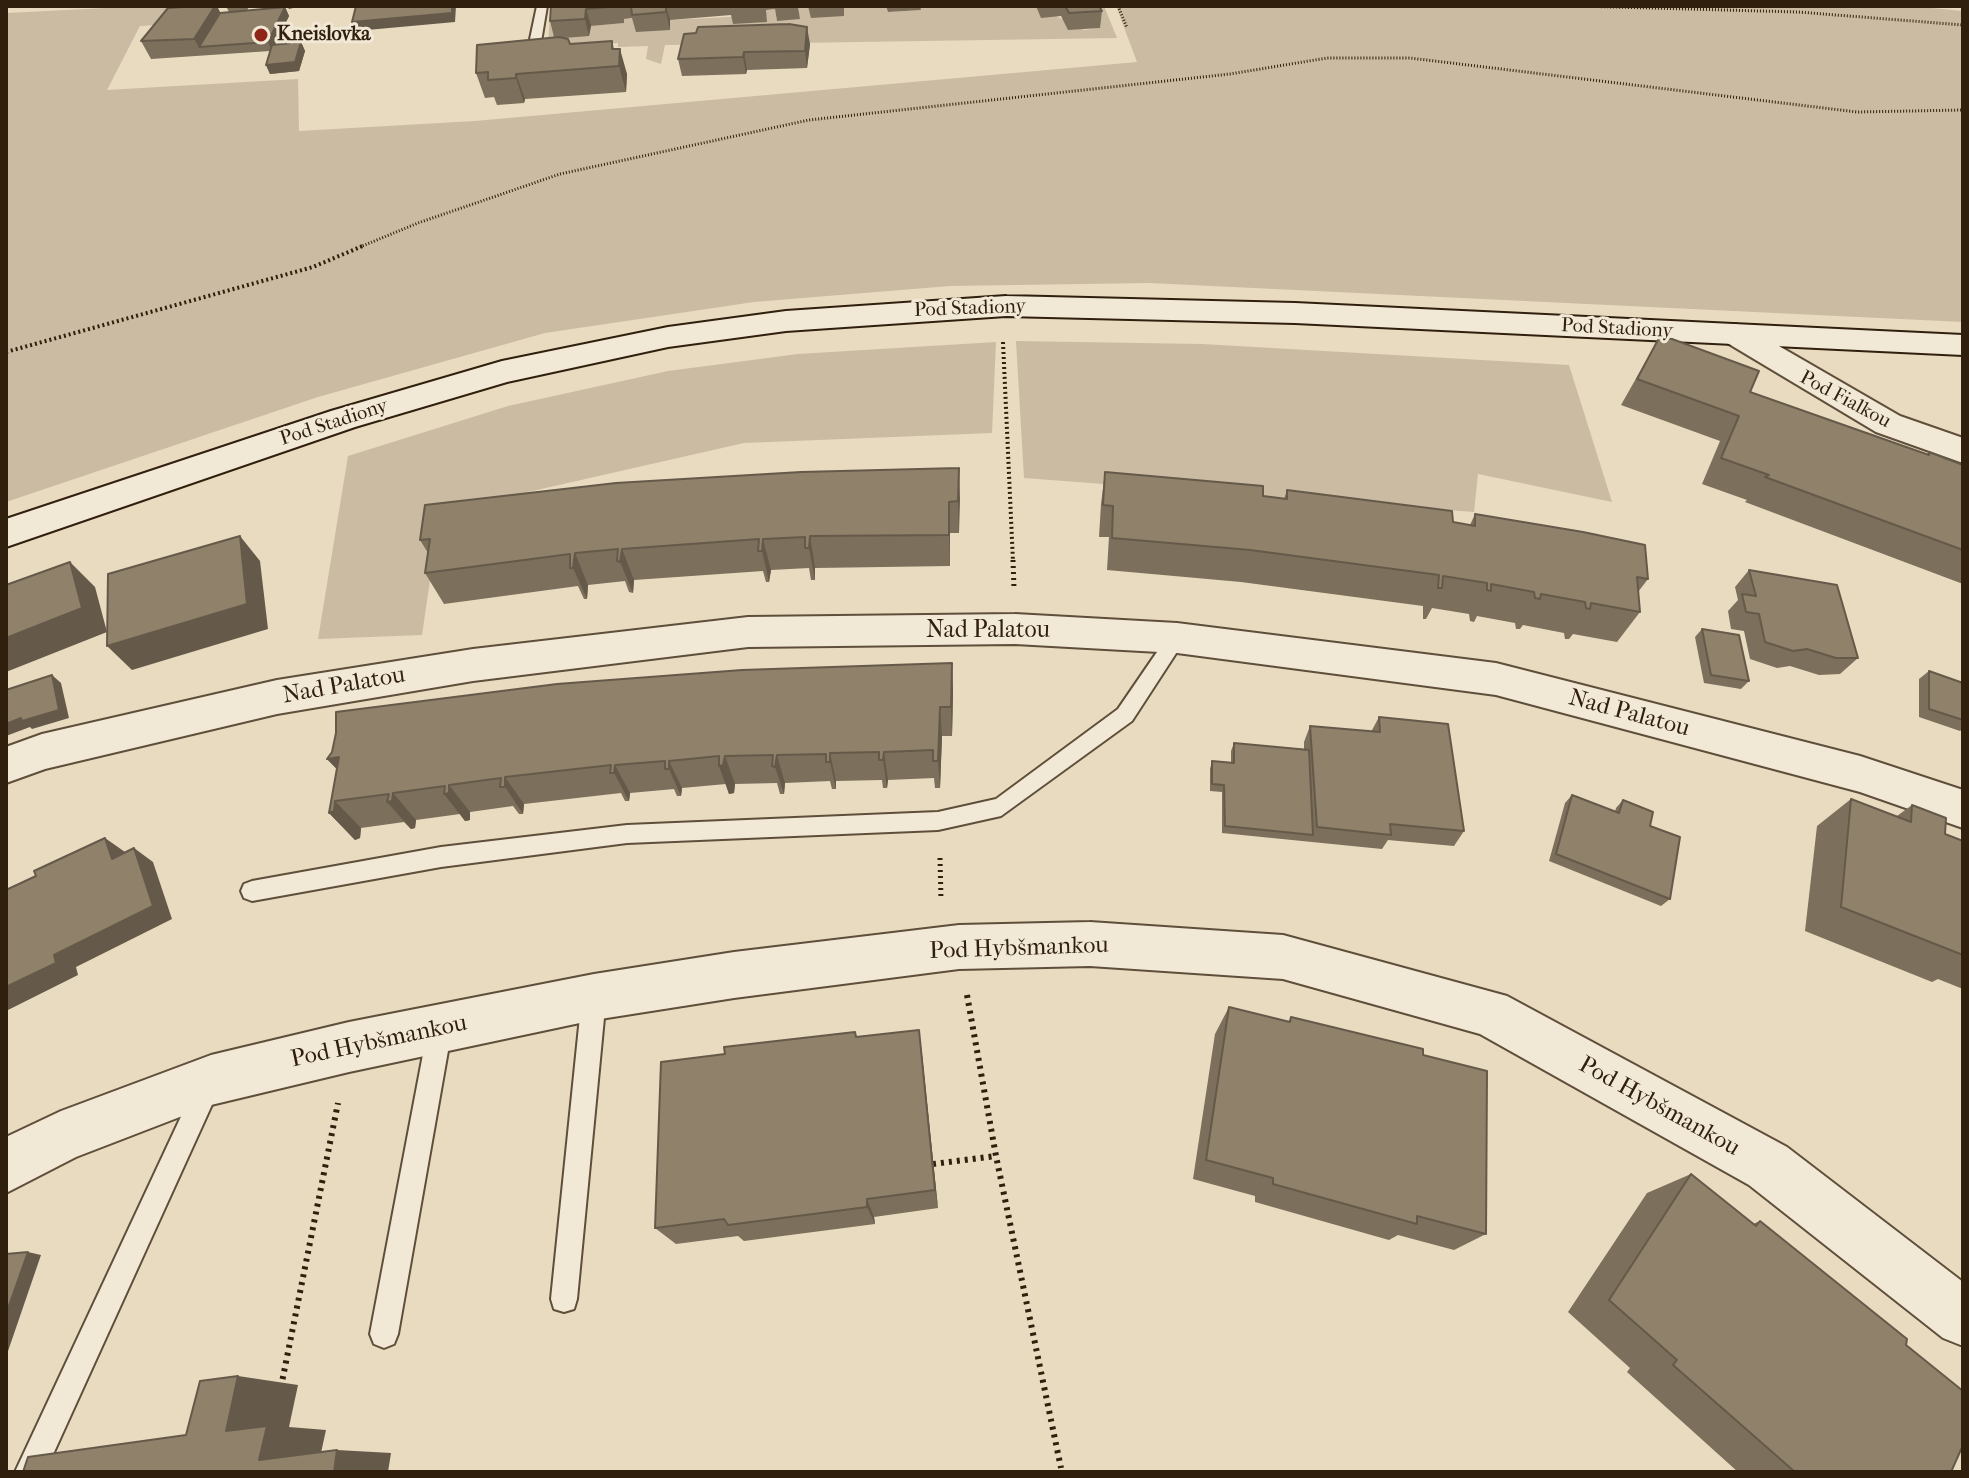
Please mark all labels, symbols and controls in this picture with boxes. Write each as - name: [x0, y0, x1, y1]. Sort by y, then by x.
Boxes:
- place label: Kneislovka: [277, 23, 371, 47]
- marker: Kneislovka: [252, 26, 270, 44]
- street label: Pod Stadiony: [914, 295, 1026, 323]
- street label: Pod Stadiony: [1560, 314, 1674, 344]
- street label: Pod Fialkou: [1795, 366, 1895, 434]
- street label: Pod Stadiony: [277, 394, 391, 452]
- street label: Nad Palatou: [926, 617, 1050, 645]
- street label: Nad Palatou: [280, 661, 408, 711]
- street label: Nad Palatou: [1565, 684, 1693, 744]
- street label: Pod Hybšmankou: [929, 931, 1109, 967]
- street label: Pod Hybšmankou: [288, 1009, 470, 1075]
- street label: Pod Hybšmankou: [1574, 1051, 1744, 1163]

